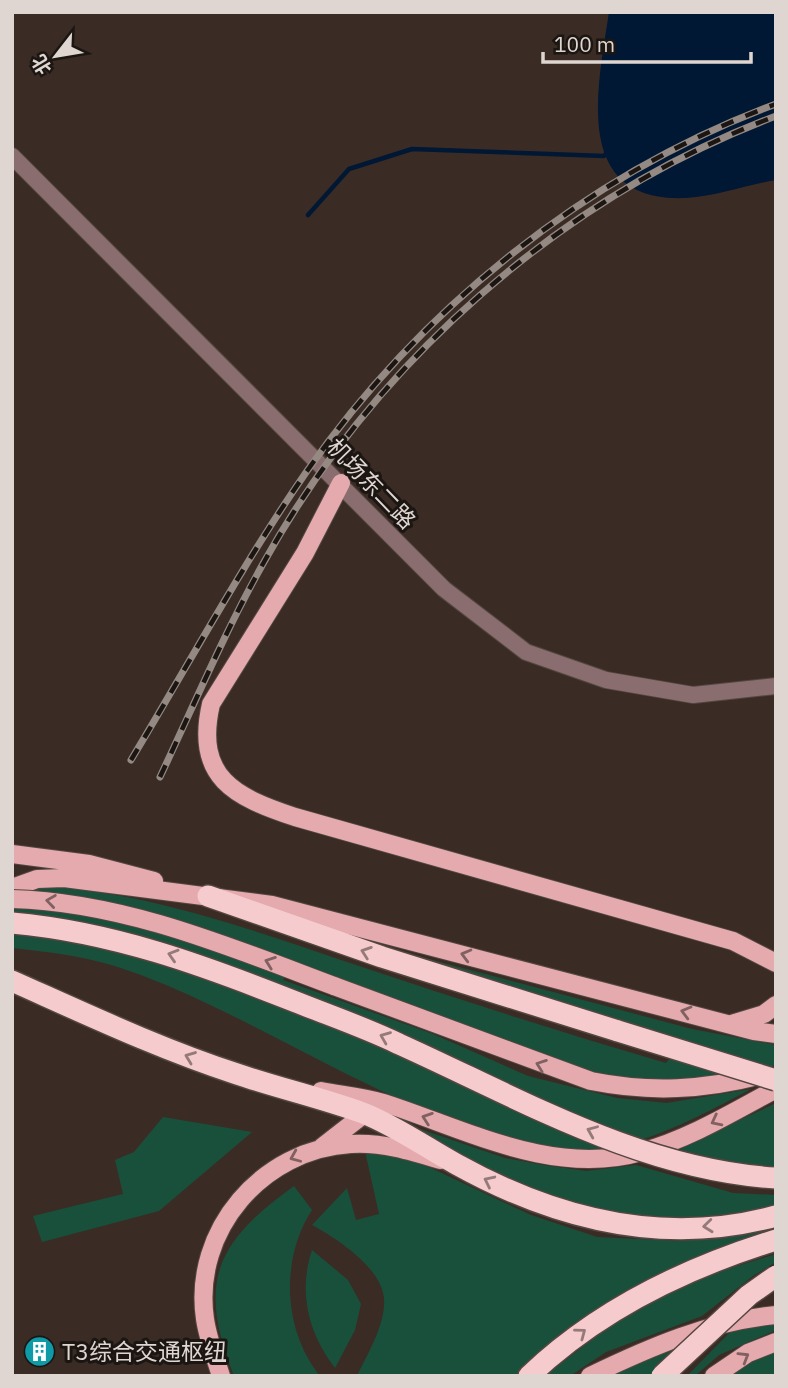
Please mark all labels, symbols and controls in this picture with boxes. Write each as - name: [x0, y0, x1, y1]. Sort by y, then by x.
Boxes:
- north arrow: [21, 21, 91, 91]
- scale bar: [543, 21, 751, 65]
- text: 100 m: [554, 30, 615, 58]
- text: 北: [26, 50, 57, 79]
- street label: 机场东二路: [321, 431, 423, 535]
- one-way arrow: [45, 894, 57, 909]
- one-way arrow: [360, 946, 372, 960]
- one-way arrow: [167, 949, 179, 963]
- one-way arrow: [460, 949, 472, 963]
- one-way arrow: [264, 956, 276, 970]
- one-way arrow: [680, 1006, 692, 1021]
- one-way arrow: [379, 1032, 391, 1046]
- one-way arrow: [184, 1051, 196, 1065]
- one-way arrow: [536, 1059, 548, 1073]
- one-way arrow: [710, 1112, 723, 1126]
- one-way arrow: [422, 1113, 434, 1127]
- one-way arrow: [587, 1125, 599, 1139]
- one-way arrow: [290, 1149, 303, 1163]
- one-way arrow: [484, 1175, 496, 1189]
- one-way arrow: [703, 1218, 714, 1233]
- one-way arrow: [574, 1329, 586, 1341]
- building icon: T3综合交通枢纽: [22, 1334, 56, 1368]
- place label: T3综合交通枢纽: [62, 1336, 227, 1366]
- one-way arrow: [736, 1352, 749, 1365]

